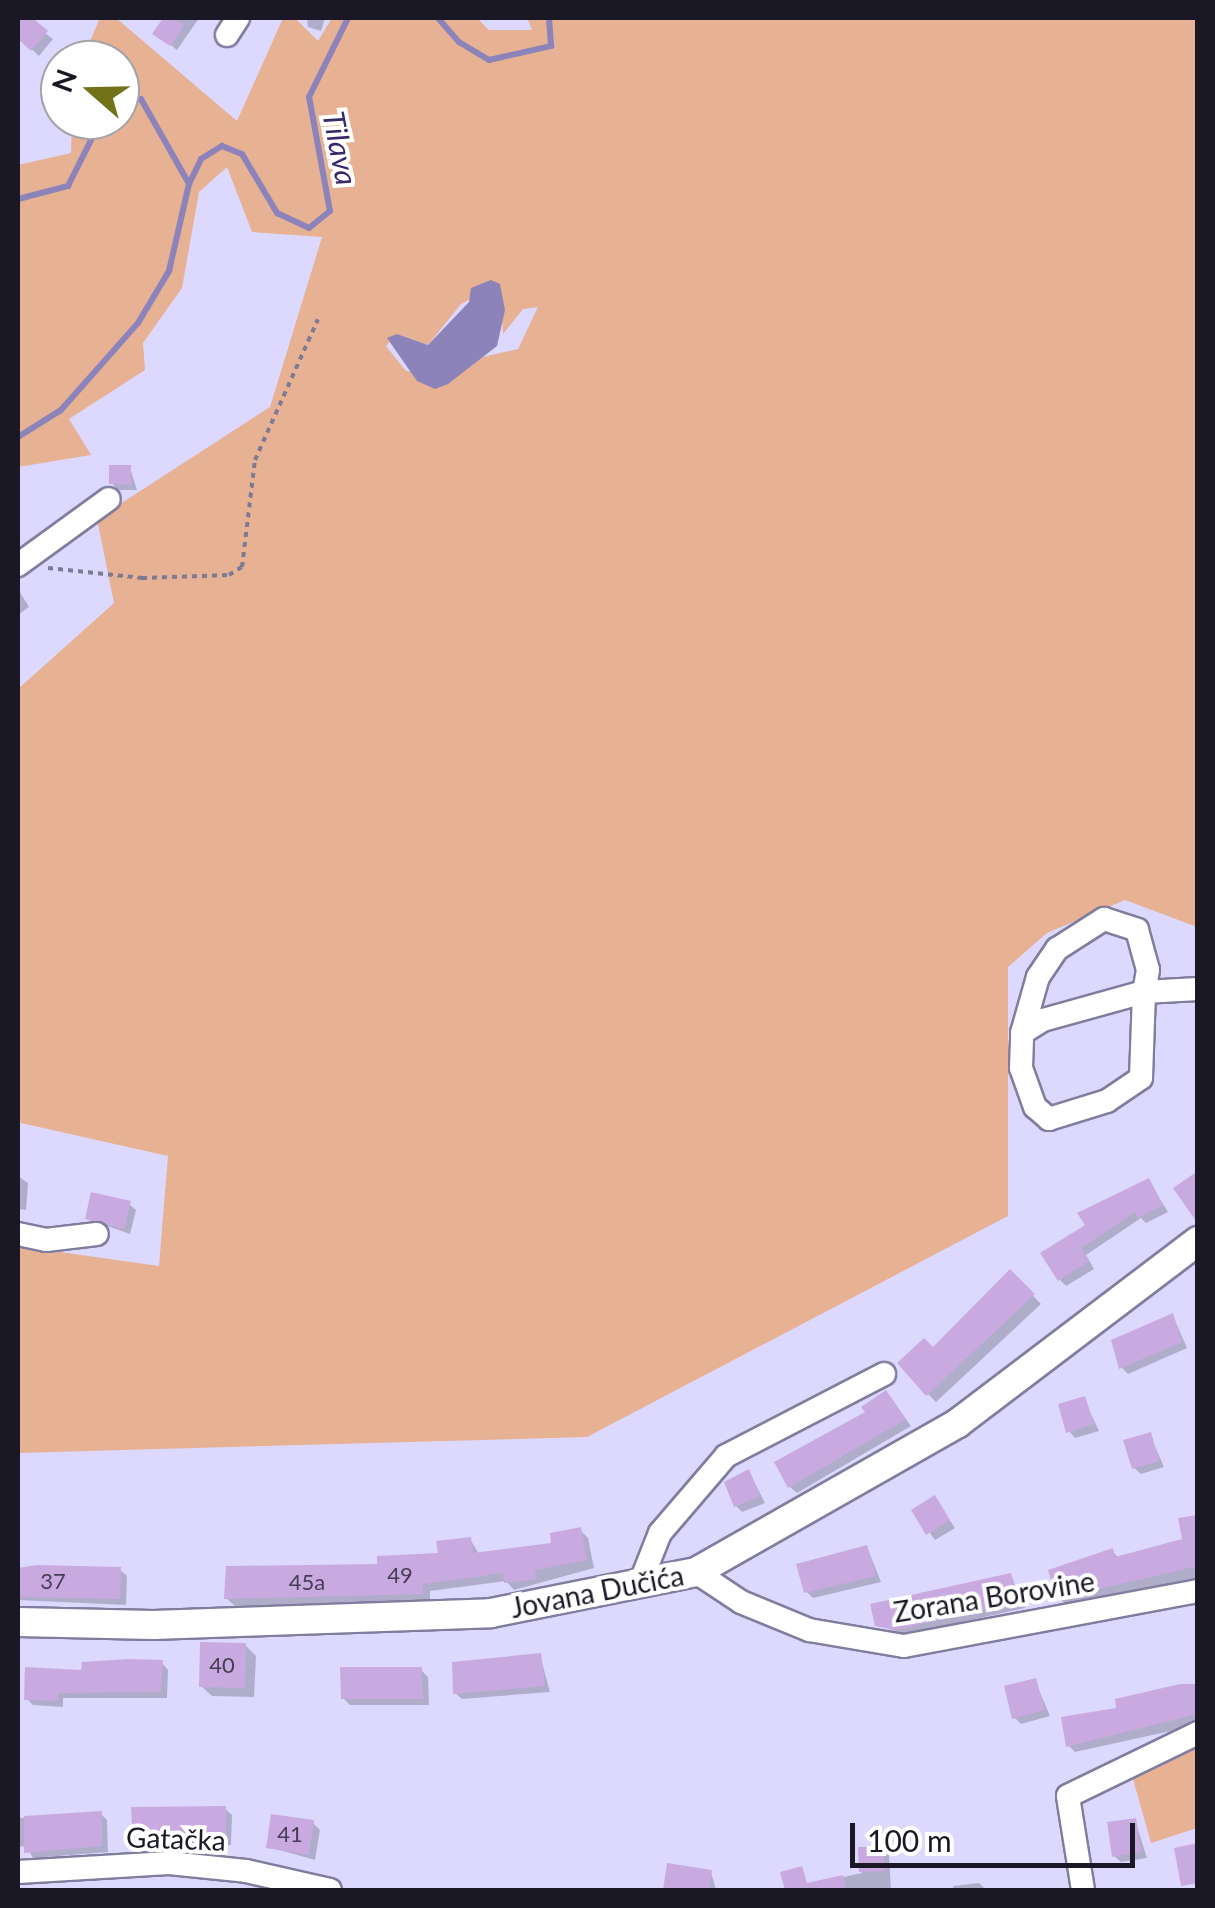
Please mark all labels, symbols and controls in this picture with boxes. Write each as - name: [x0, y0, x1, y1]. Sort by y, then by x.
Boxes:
- north arrow: [40, 40, 140, 140]
- text: N: [44, 64, 83, 96]
- water label: Tilava: [316, 108, 366, 188]
- street label: Jovana Dučića: [508, 1558, 686, 1624]
- house number: 49: [387, 1562, 413, 1588]
- street label: Zorana Borovine: [891, 1564, 1097, 1628]
- house number: 37: [40, 1568, 66, 1594]
- house number: 45a: [289, 1569, 325, 1595]
- house number: 40: [209, 1652, 235, 1678]
- scale bar: [855, 1803, 1140, 1865]
- street label: Gatačka: [126, 1819, 226, 1857]
- house number: 41: [277, 1821, 303, 1847]
- text: 100 m: [867, 1822, 952, 1858]

